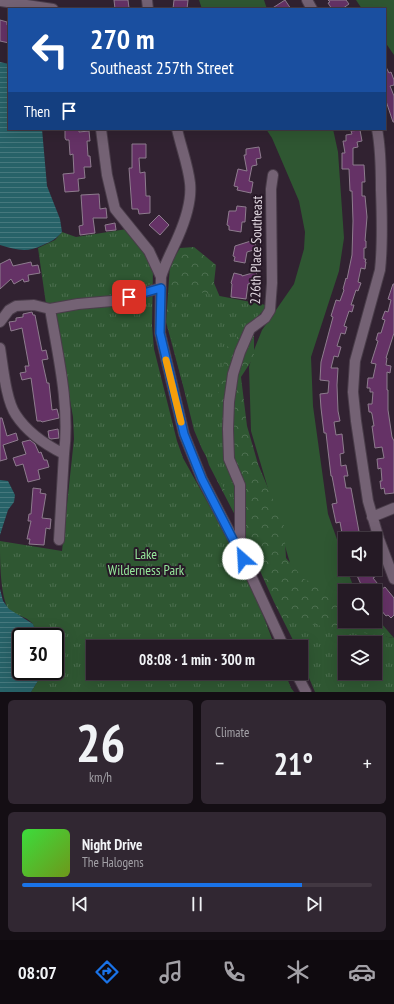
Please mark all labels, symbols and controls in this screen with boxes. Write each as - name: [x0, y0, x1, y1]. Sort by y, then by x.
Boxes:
- text: 270 m: [90, 20, 154, 57]
- icon: left: [24, 24, 76, 76]
- text: Southeast 257th Street: [90, 56, 234, 79]
- icon: arrive: [58, 100, 80, 122]
- text: Then: [24, 102, 50, 121]
- street label: 226th Place Southeast: [246, 195, 266, 304]
- pin: [112, 280, 146, 314]
- icon: arrive: [118, 286, 140, 308]
- map controls: [338, 532, 382, 680]
- button: sound: [338, 532, 382, 576]
- position arrow: [222, 538, 264, 580]
- park label: Lake Wilderness Park: [108, 545, 185, 579]
- button: search: [338, 584, 382, 628]
- speed limit sign: 30: [12, 628, 64, 680]
- button: layers: [338, 636, 382, 680]
- text: 08:08 · 1 min · 300 m: [139, 650, 255, 669]
- text: 26: [76, 709, 125, 776]
- text: Climate: [215, 724, 249, 741]
- text: 21°: [274, 744, 313, 783]
- text: −: [215, 749, 224, 777]
- text: +: [363, 749, 372, 777]
- text: km/h: [89, 769, 112, 786]
- text: Night Drive: [82, 835, 142, 854]
- text: The Halogens: [82, 854, 144, 871]
- icon: previous: [69, 893, 91, 915]
- icon: pause: [186, 893, 208, 915]
- icon: next: [303, 893, 325, 915]
- icon: directions: [93, 958, 121, 986]
- icon: music: [157, 958, 185, 986]
- icon: phone: [220, 958, 248, 986]
- icon: climate: [284, 958, 312, 986]
- icon: car: [348, 958, 376, 986]
- text: 08:07: [18, 961, 57, 984]

